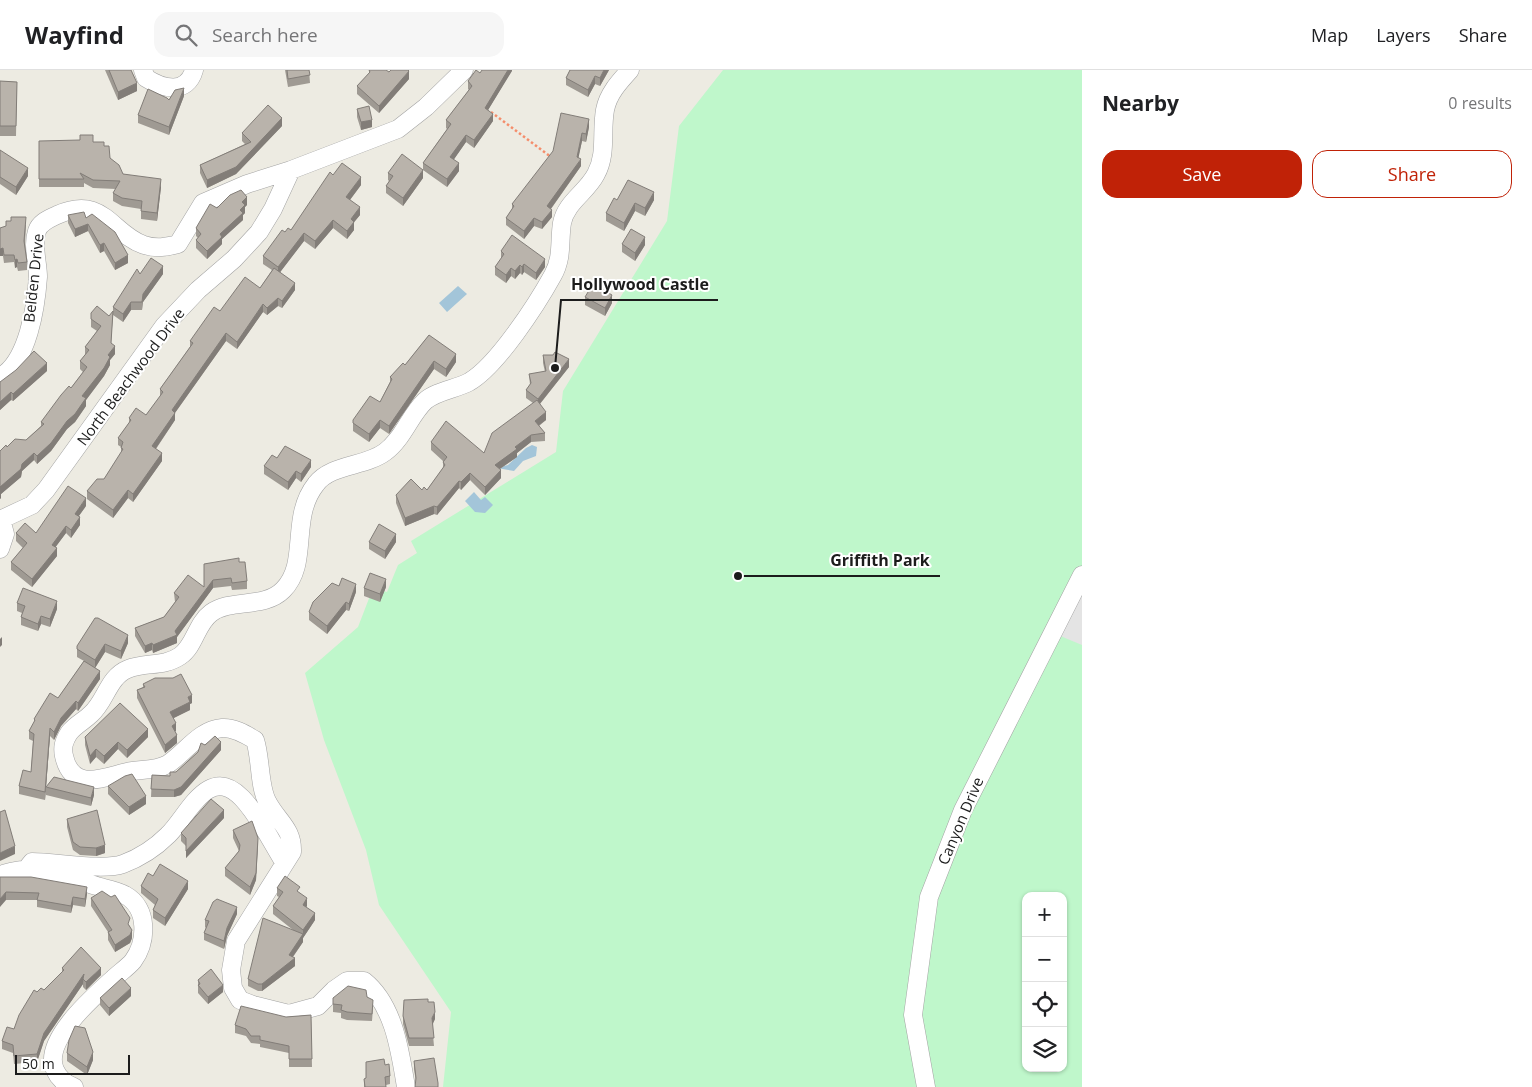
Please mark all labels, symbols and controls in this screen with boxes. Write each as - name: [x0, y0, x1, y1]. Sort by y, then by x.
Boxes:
- search box: [154, 12, 504, 57]
- text: Wayfind: [25, 18, 124, 51]
- icon: search: [172, 21, 200, 49]
- text: Search here: [212, 22, 318, 48]
- text: Map: [1311, 23, 1348, 47]
- text: Layers: [1376, 23, 1431, 47]
- text: Share: [1459, 23, 1507, 47]
- text: Nearby: [1102, 89, 1179, 117]
- text: 0 results: [1448, 92, 1512, 114]
- button: Save: [1102, 150, 1302, 198]
- button: Share: [1312, 150, 1512, 198]
- street label: Belden Drive: [18, 232, 48, 323]
- callout: Hollywood Castle: [561, 269, 718, 300]
- text: Hollywood Castle: [571, 273, 709, 295]
- street label: North Beachwood Drive: [72, 304, 188, 449]
- callout: Griffith Park: [821, 545, 940, 576]
- text: Griffith Park: [830, 549, 930, 571]
- street label: Canyon Drive: [933, 774, 988, 867]
- map controls: [1022, 892, 1067, 1072]
- button: +: [1022, 892, 1067, 937]
- button: −: [1022, 937, 1067, 982]
- button: locate: [1022, 982, 1067, 1027]
- button: layers: [1022, 1027, 1067, 1072]
- scale bar: [15, 1052, 130, 1075]
- text: 50 m: [22, 1054, 55, 1073]

